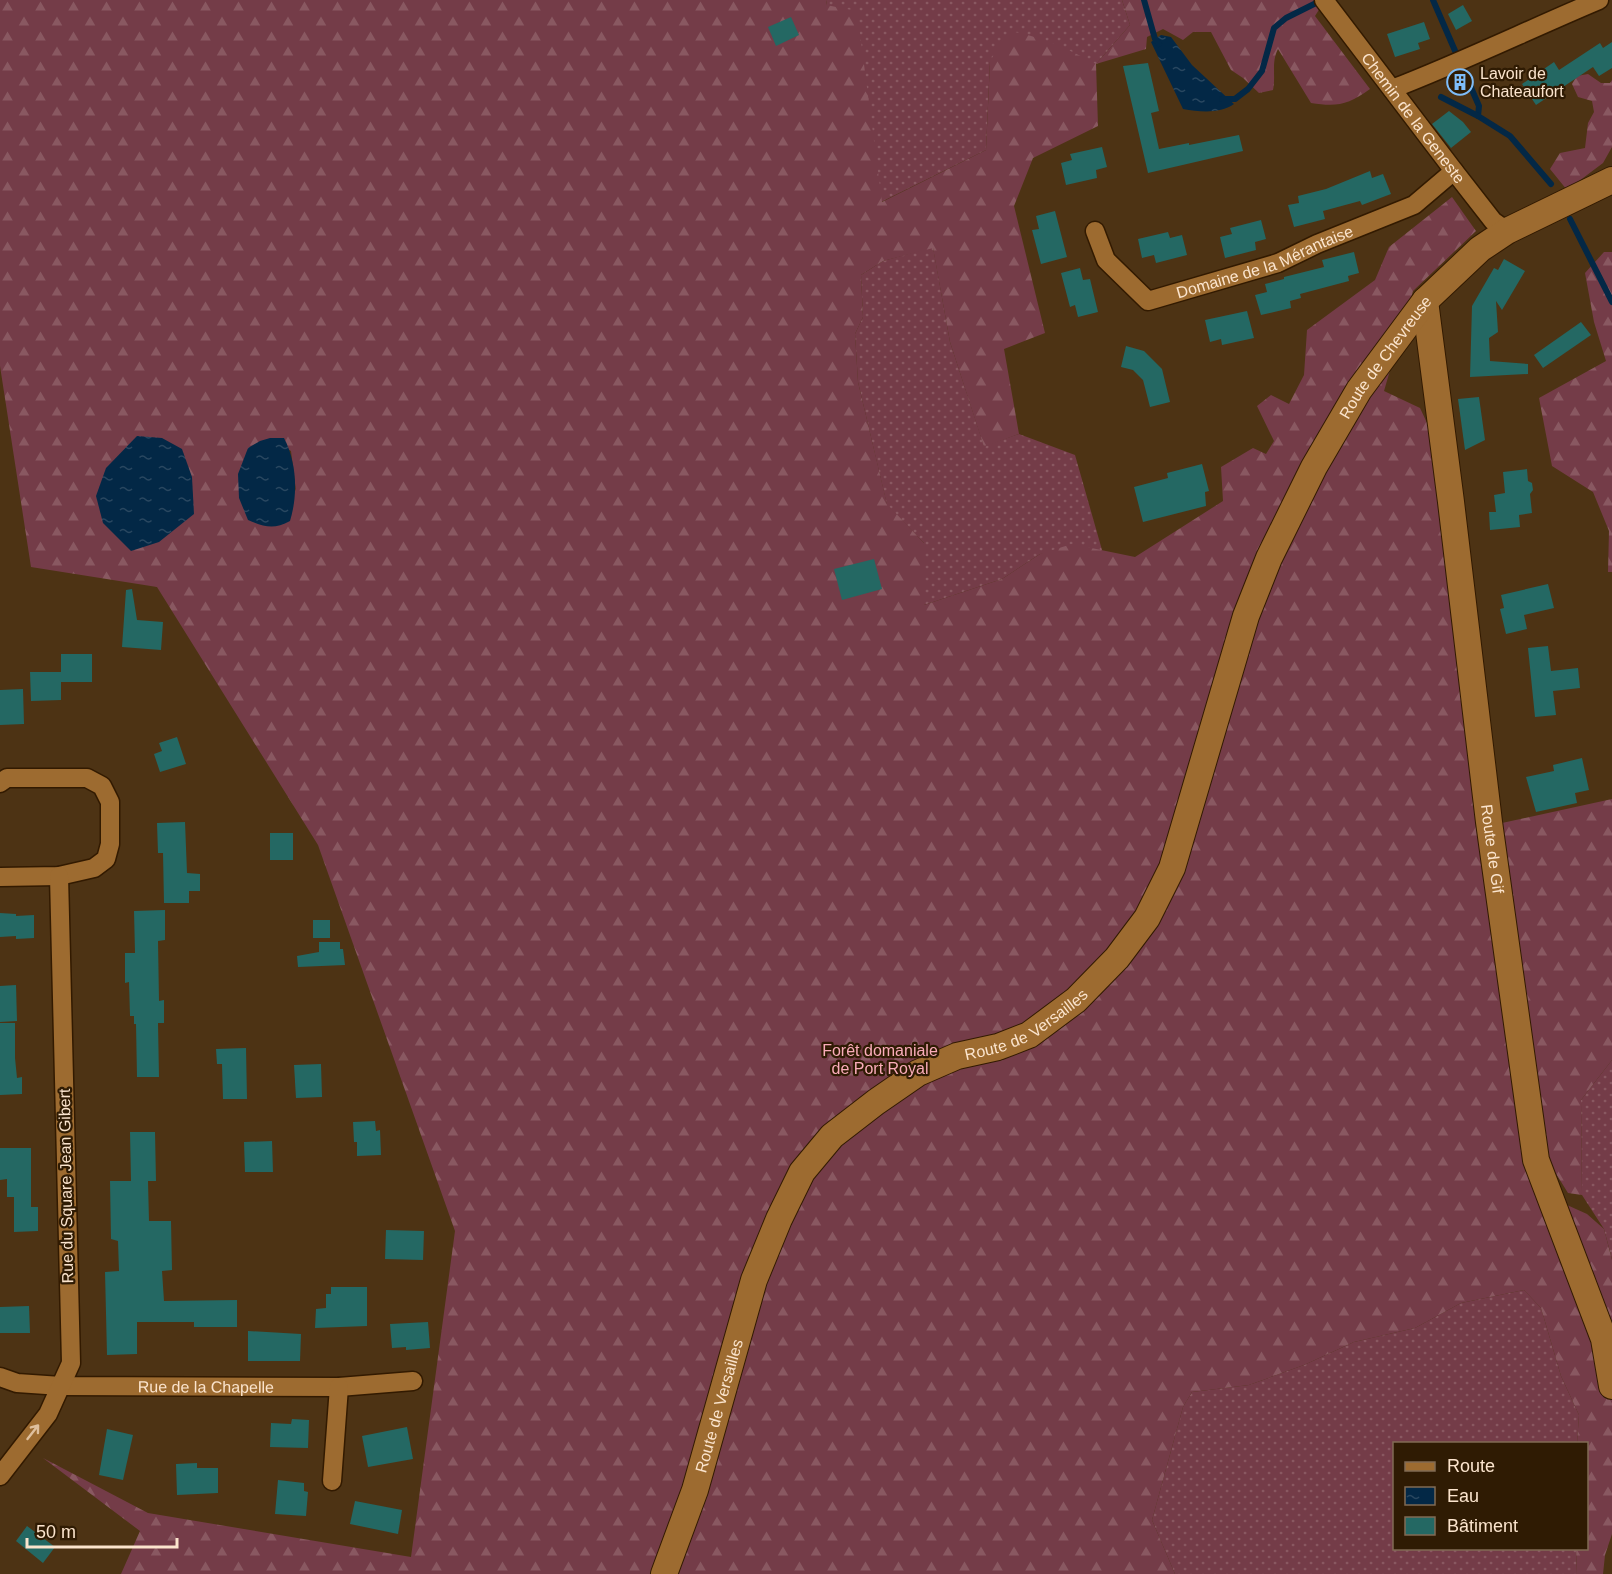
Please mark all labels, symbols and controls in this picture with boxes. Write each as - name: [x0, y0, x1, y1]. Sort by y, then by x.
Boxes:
- street label: Chemin de la Geneste: [1359, 49, 1469, 186]
- place label: Lavoir de Chateaufort: [1480, 65, 1564, 100]
- building icon: Lavoir de Chateaufort: [1445, 67, 1475, 97]
- street label: Domaine de la Mérantaise: [1174, 222, 1355, 301]
- street label: Route de Chevreuse: [1336, 292, 1434, 422]
- street label: Route de Gif: [1478, 803, 1507, 895]
- street label: Route de Versailles: [963, 985, 1091, 1063]
- park label: Forêt domaniale de Port Royal: [822, 1042, 938, 1077]
- street label: Rue du Square Jean Gibert: [56, 1088, 76, 1284]
- street label: Route de Versailles: [692, 1337, 746, 1475]
- street label: Rue de la Chapelle: [138, 1378, 274, 1395]
- one-way arrow: [27, 1425, 40, 1441]
- legend: [1393, 1442, 1588, 1550]
- text: Route: [1447, 1456, 1495, 1476]
- text: Eau: [1447, 1486, 1479, 1506]
- scale bar: [27, 1511, 177, 1549]
- text: Bâtiment: [1447, 1516, 1518, 1536]
- text: 50 m: [36, 1522, 76, 1542]

